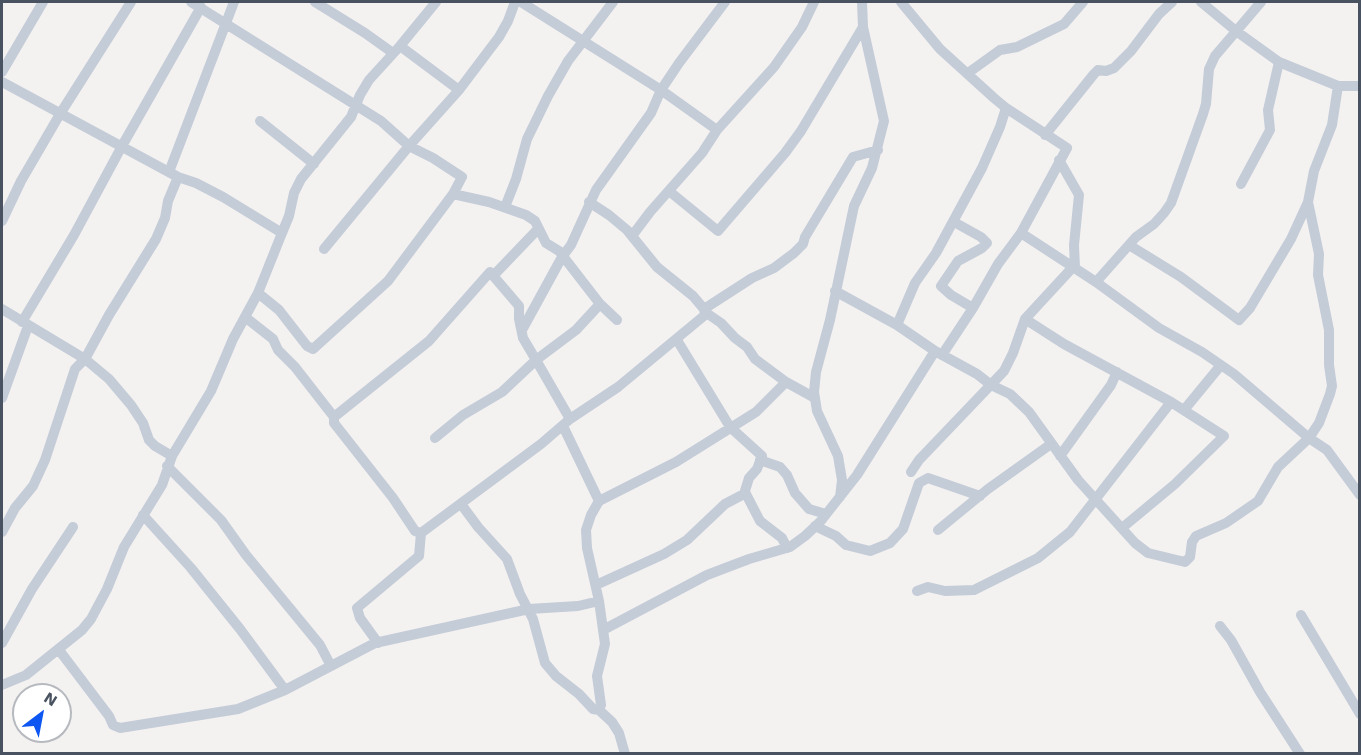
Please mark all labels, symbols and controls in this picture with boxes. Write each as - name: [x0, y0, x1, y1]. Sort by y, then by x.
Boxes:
- north arrow: [12, 683, 72, 743]
- text: N: [41, 688, 61, 710]

